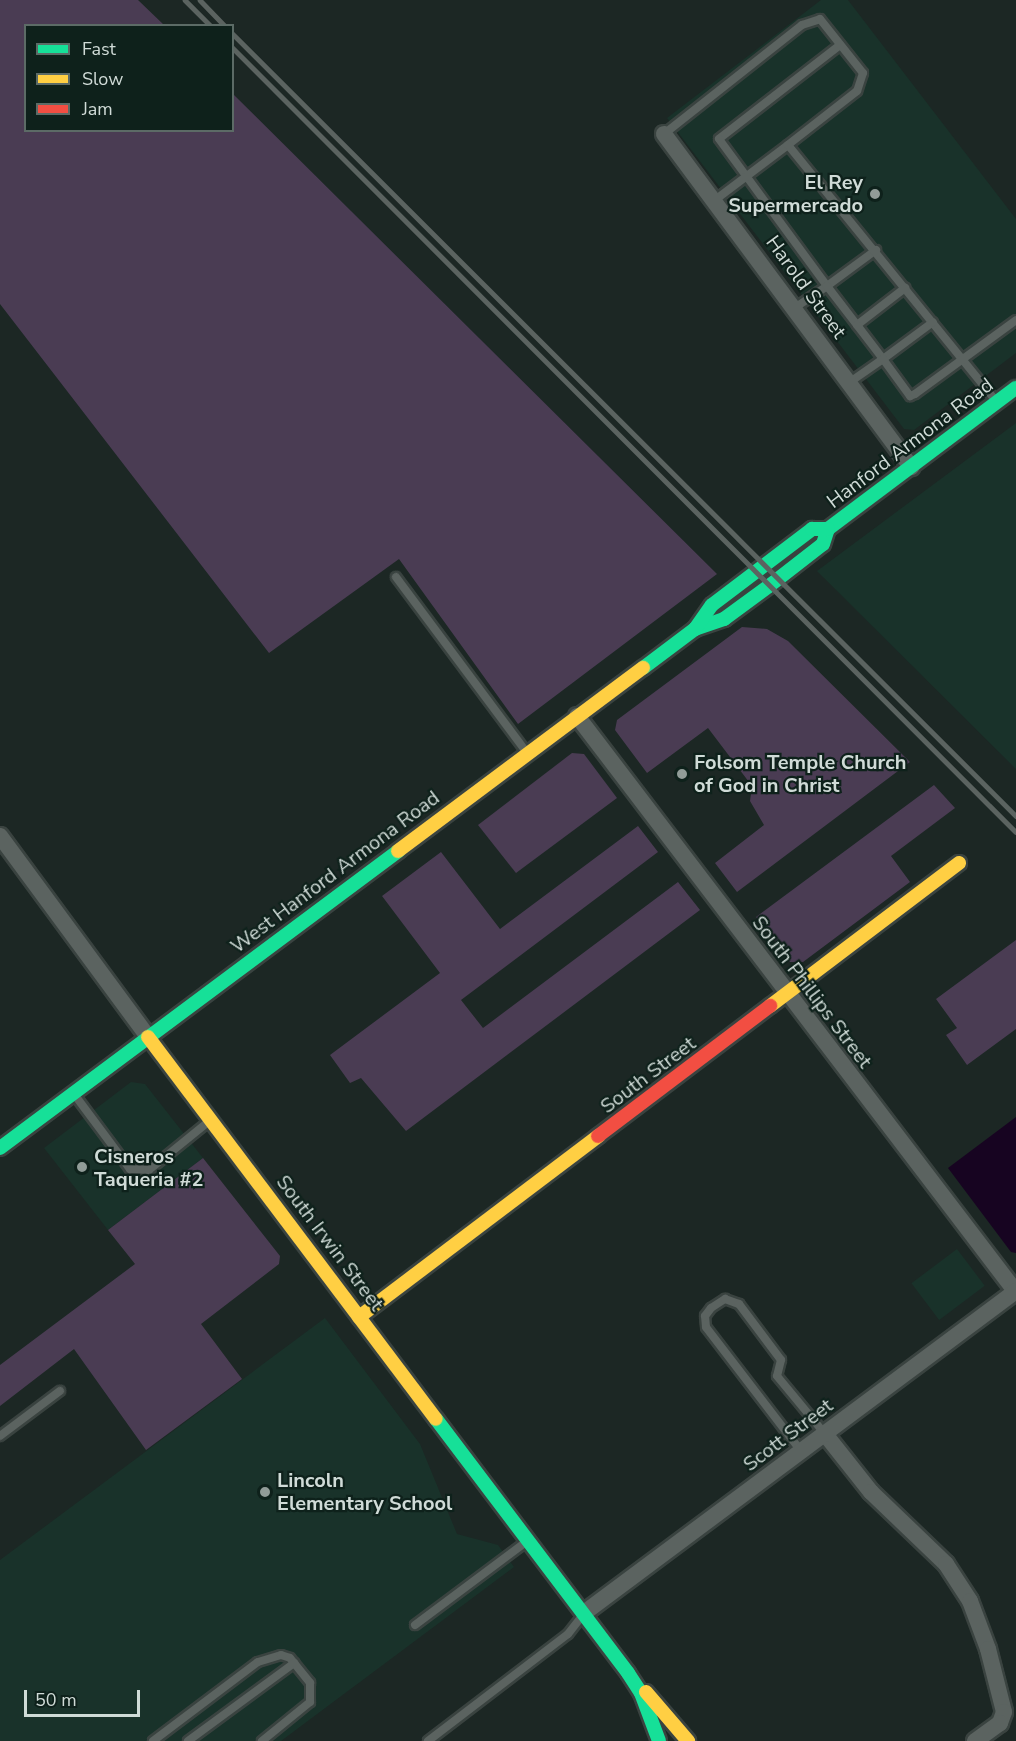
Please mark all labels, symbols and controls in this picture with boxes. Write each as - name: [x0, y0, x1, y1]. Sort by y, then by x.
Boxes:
- legend: [24, 24, 234, 132]
- text: Fast: [82, 37, 116, 61]
- text: Slow: [82, 67, 123, 91]
- text: Jam: [82, 97, 113, 121]
- place label: El Rey Supermercado: [728, 170, 863, 217]
- marker: El Rey Supermercado: [868, 187, 882, 201]
- street label: Harold Street: [761, 231, 851, 343]
- street label: Hanford Armona Road: [822, 373, 998, 513]
- place label: Folsom Temple Church of God in Christ: [694, 750, 906, 797]
- marker: Folsom Temple Church of God in Christ: [675, 767, 689, 781]
- street label: West Hanford Armona Road: [226, 786, 444, 958]
- street label: South Phillips Street: [747, 911, 877, 1073]
- street label: South Street: [596, 1032, 700, 1118]
- place label: Cisneros Taqueria #2: [94, 1144, 203, 1191]
- marker: Cisneros Taqueria #2: [75, 1160, 89, 1174]
- street label: South Irwin Street: [271, 1170, 389, 1316]
- street label: Scott Street: [739, 1394, 837, 1476]
- place label: Lincoln Elementary School: [277, 1468, 452, 1515]
- marker: Lincoln Elementary School: [258, 1485, 272, 1499]
- scale bar: [27, 1678, 142, 1716]
- text: 50 m: [35, 1688, 77, 1712]

